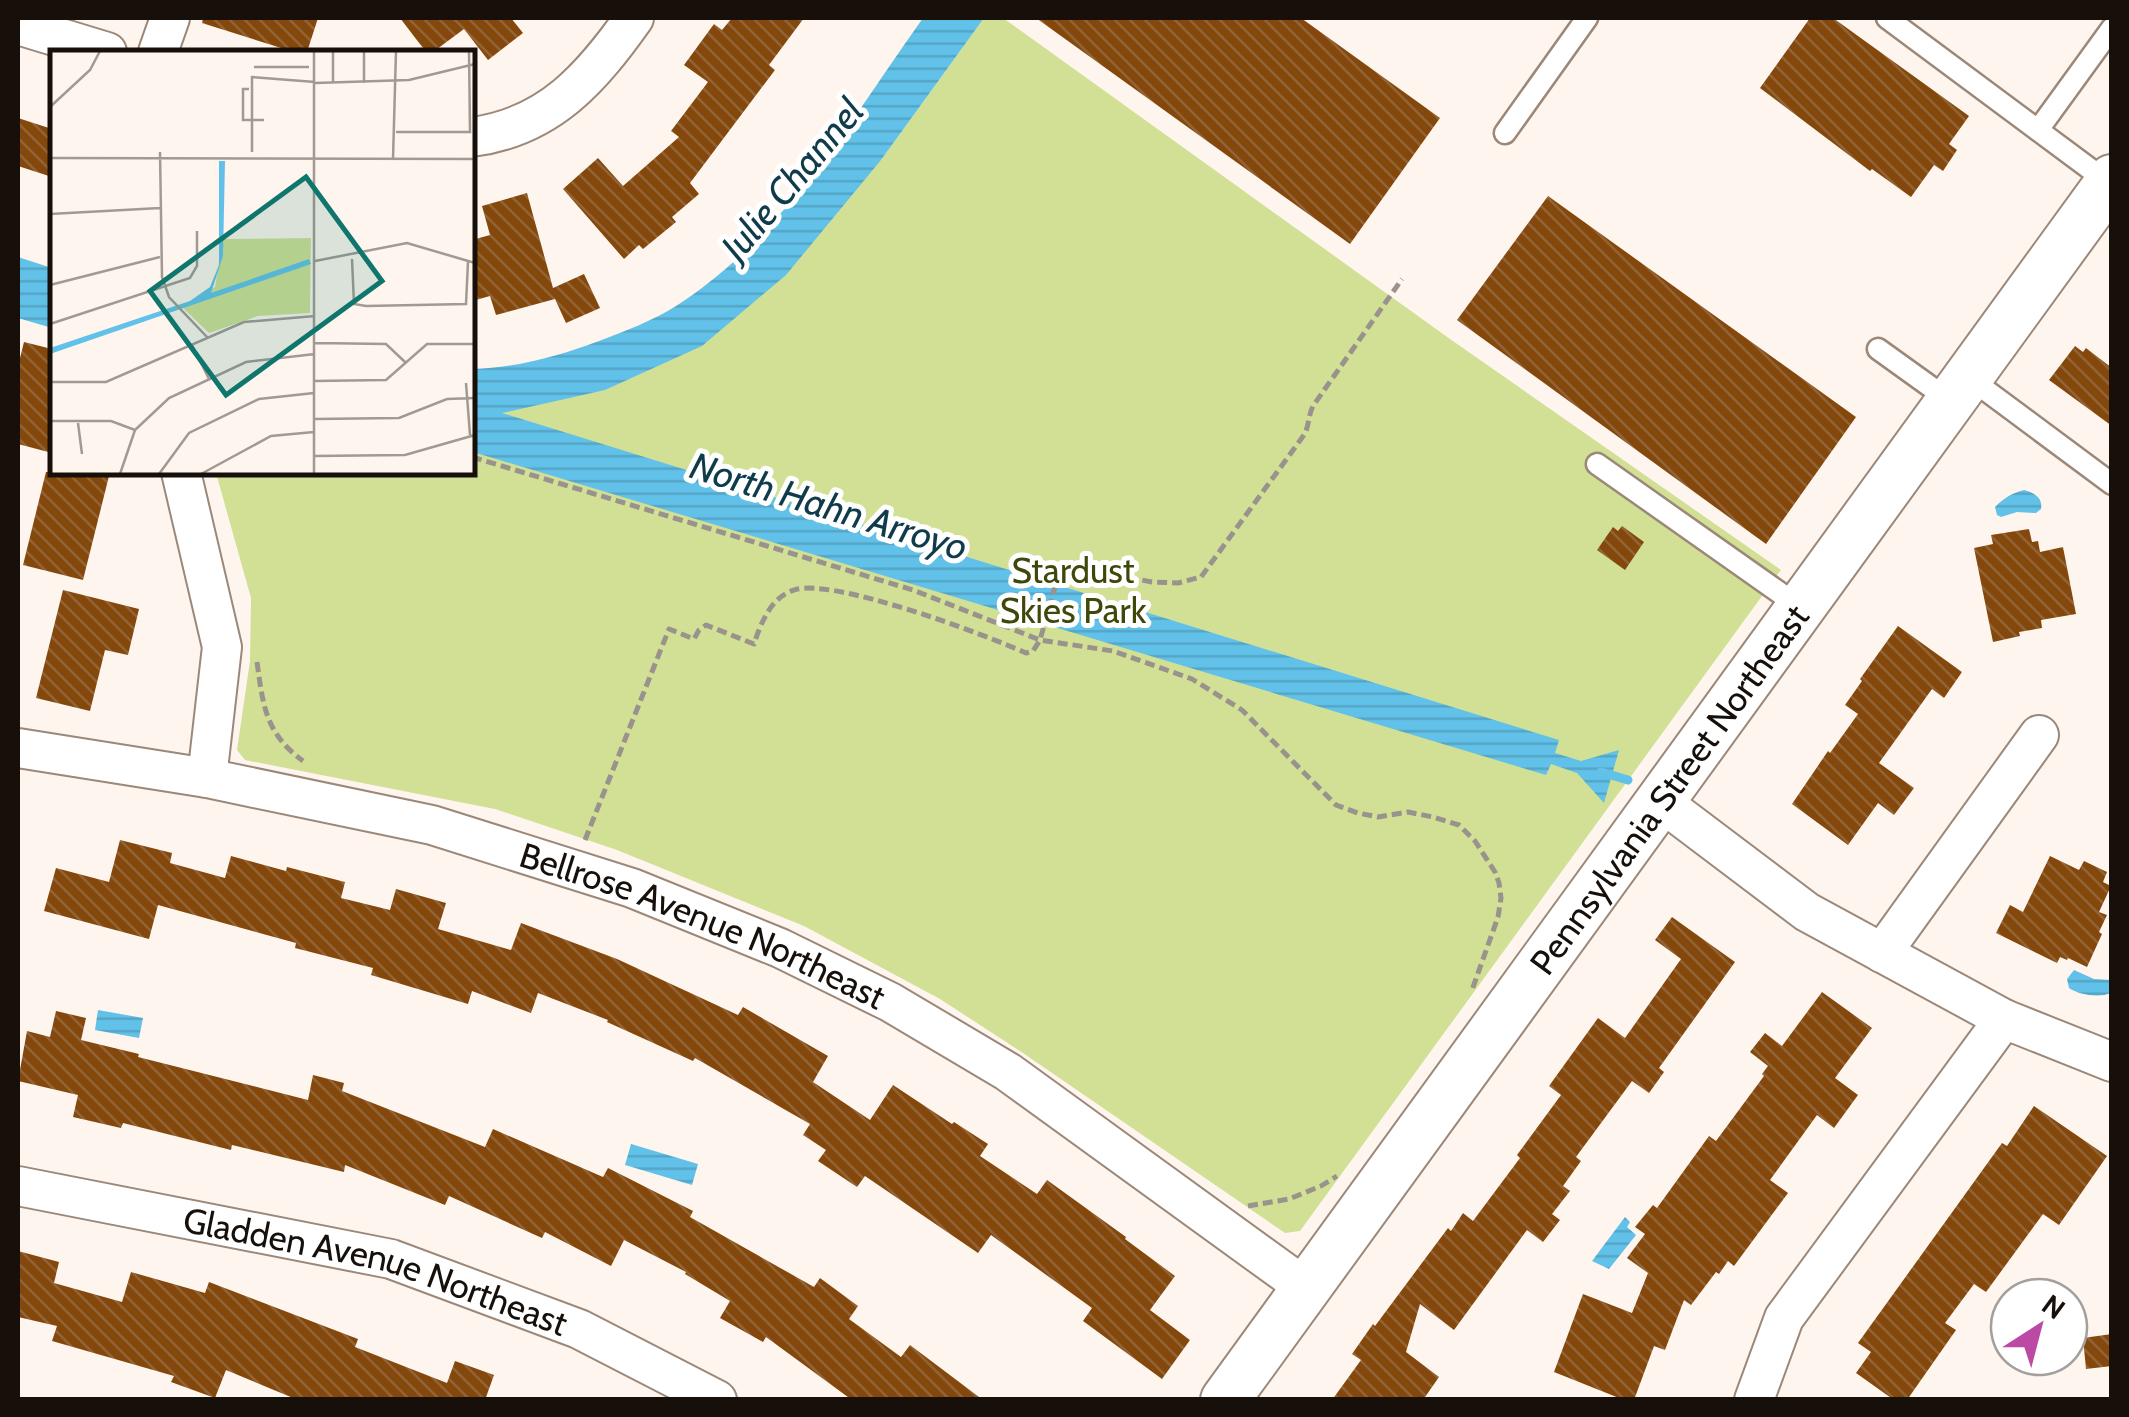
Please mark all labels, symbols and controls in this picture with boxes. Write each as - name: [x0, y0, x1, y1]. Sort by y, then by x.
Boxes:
- inset map: [50, 50, 475, 475]
- water label: Julie Channel: [709, 88, 873, 272]
- water label: North Hahn Arroyo: [685, 442, 973, 570]
- park label: Stardust Skies Park: [1000, 549, 1147, 632]
- street label: Pennsylvania Street Northeast: [1520, 596, 1817, 982]
- street label: Bellrose Avenue Northeast: [515, 833, 893, 1018]
- street label: Gladden Avenue Northeast: [180, 1197, 574, 1344]
- north arrow: [1989, 1277, 2089, 1377]
- text: N: [2036, 1287, 2072, 1326]

